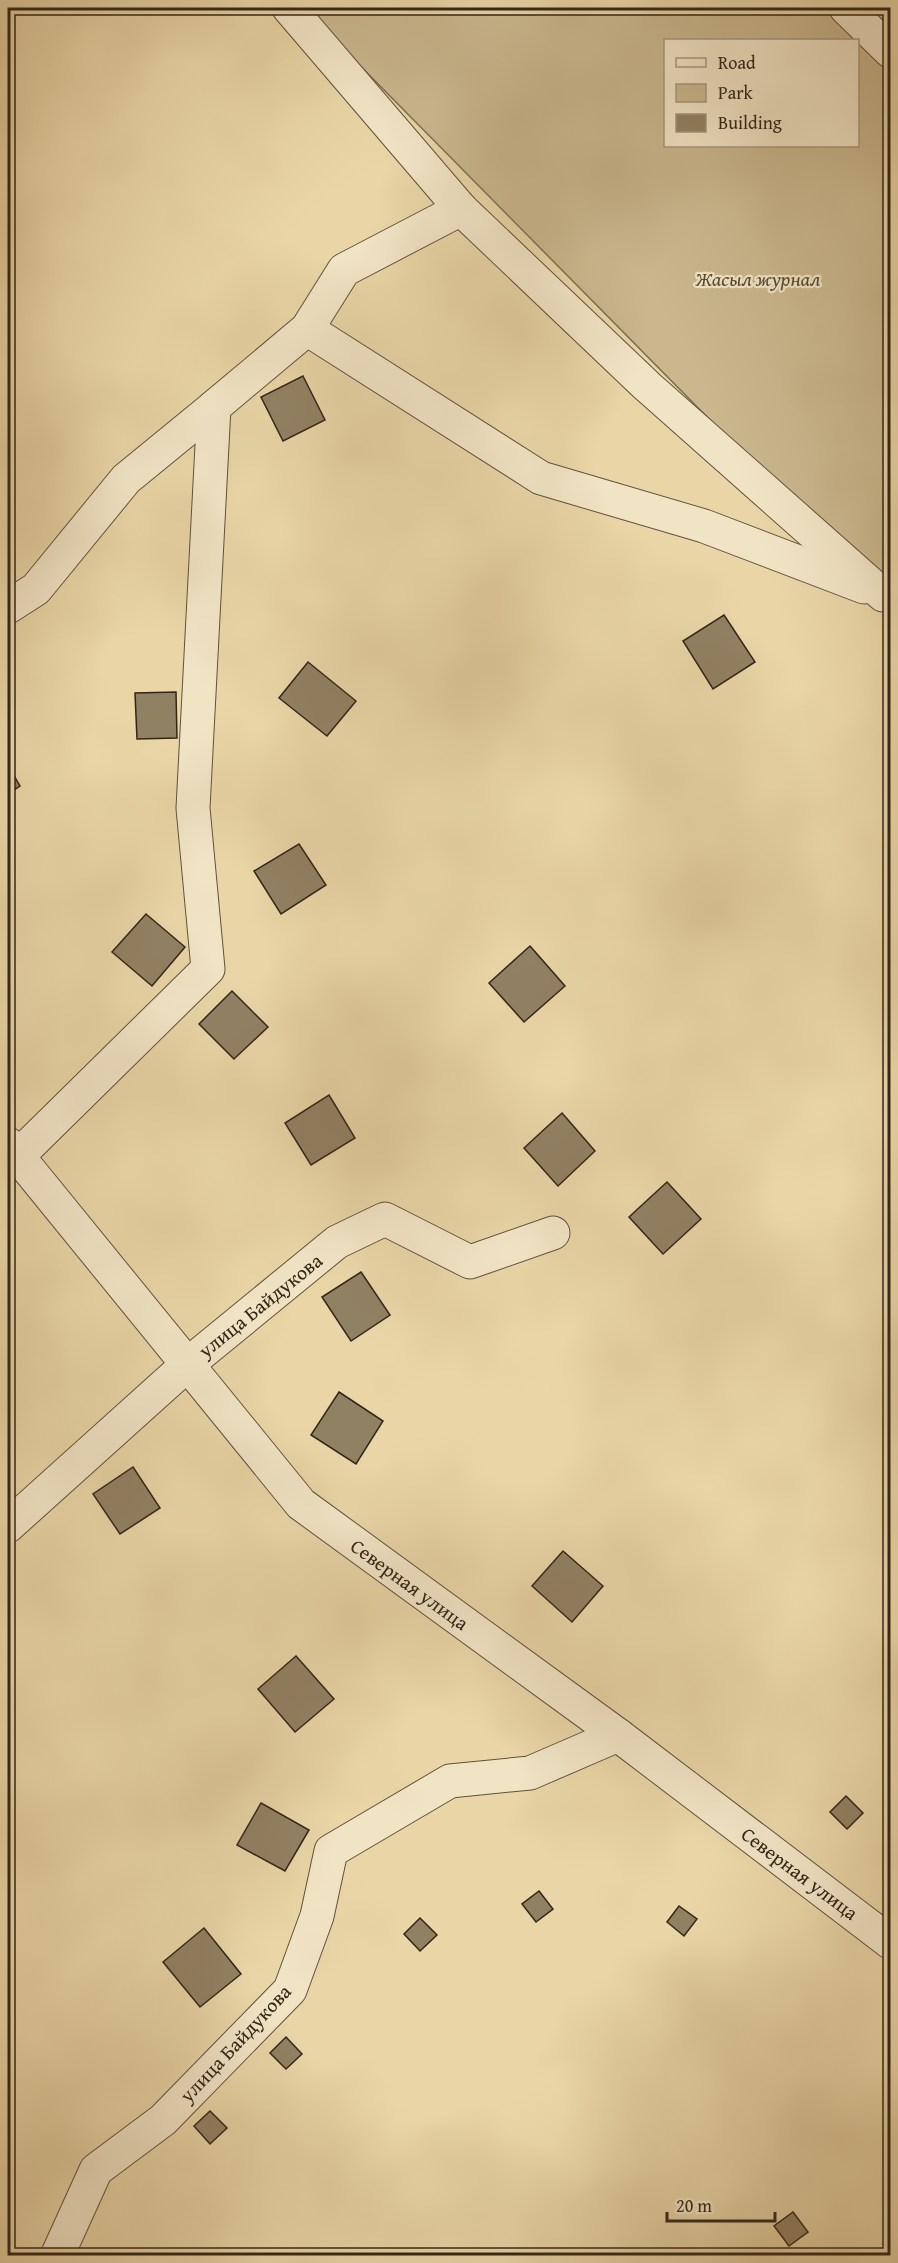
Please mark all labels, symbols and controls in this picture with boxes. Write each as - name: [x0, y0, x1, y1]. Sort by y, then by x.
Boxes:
- legend: [664, 39, 859, 147]
- text: Road: [718, 49, 756, 76]
- text: Park: [718, 79, 754, 106]
- text: Building: [718, 109, 782, 136]
- park label: Жасыл журнал: [695, 264, 821, 293]
- street label: улица Байдукова: [191, 1246, 329, 1365]
- street label: Северная улица: [345, 1531, 475, 1637]
- street label: Северная улица: [735, 1819, 865, 1927]
- street label: улица Байдукова: [172, 1977, 298, 2109]
- scale bar: [667, 2185, 775, 2223]
- text: 20 m: [676, 2192, 712, 2219]

